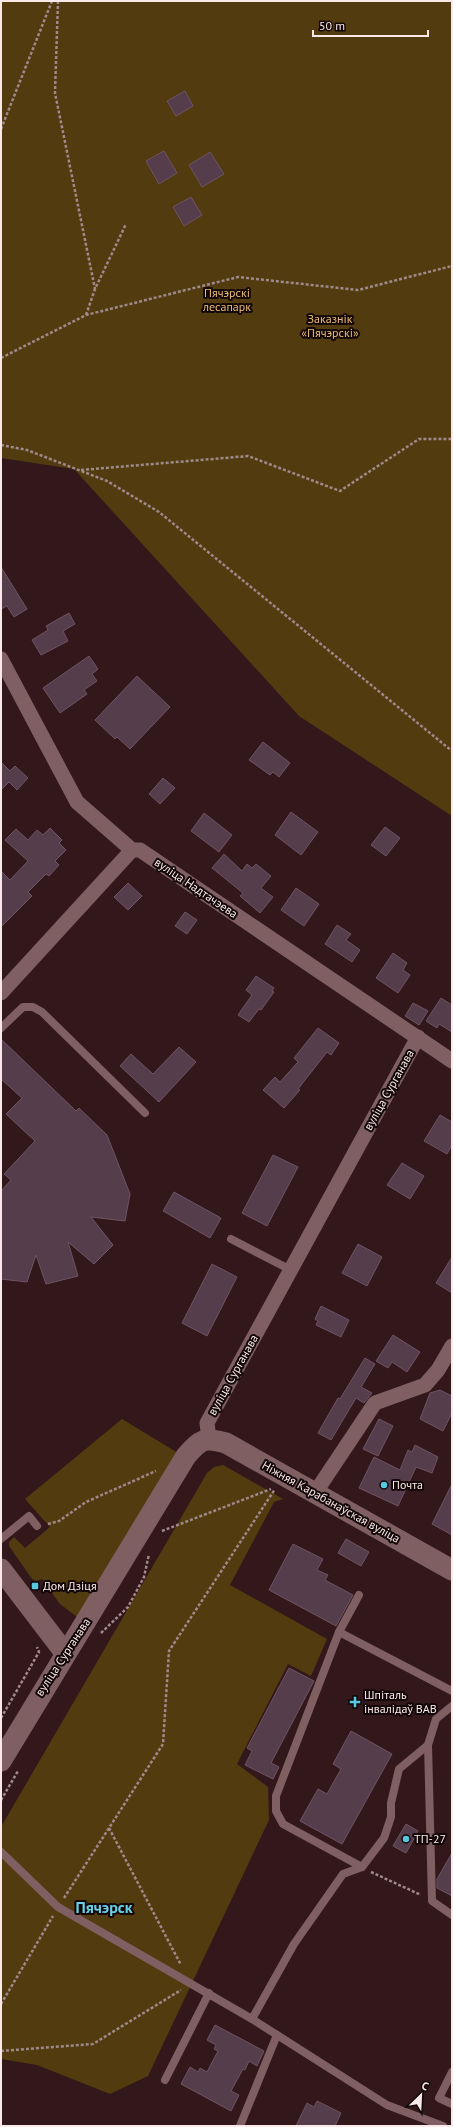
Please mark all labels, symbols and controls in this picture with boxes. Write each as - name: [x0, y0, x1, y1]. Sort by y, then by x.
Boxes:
- scale bar: [313, 12, 428, 38]
- text: 50 m: [319, 18, 345, 33]
- park label: Пячэрскі лесапарк: [202, 285, 251, 314]
- park label: Заказнік «Пячэрскі»: [301, 311, 359, 340]
- street label: вуліца Надтачэева: [152, 854, 241, 921]
- street label: вуліца Сурганава: [360, 1047, 417, 1133]
- street label: вуліца Сурганава: [204, 1332, 261, 1418]
- street label: Ніжняя Карабанаўская вуліца: [260, 1457, 403, 1546]
- place label: Почта: [392, 1477, 423, 1492]
- marker: Почта: [379, 1480, 389, 1490]
- place label: Дом Дзіця: [43, 1578, 97, 1593]
- marker: Дом Дзіця: [30, 1581, 40, 1591]
- street label: вуліца Сурганава: [32, 1615, 93, 1699]
- place label: Шпіталь інвалідаў ВАВ: [364, 1687, 437, 1716]
- marker: Шпіталь інвалідаў ВАВ: [349, 1696, 361, 1708]
- place label: ТП-27: [414, 1831, 446, 1846]
- marker: ТП-27: [401, 1834, 411, 1844]
- district label: Пячэрск: [75, 1897, 133, 1917]
- north arrow: [401, 2075, 441, 2115]
- text: С: [419, 2078, 431, 2094]

